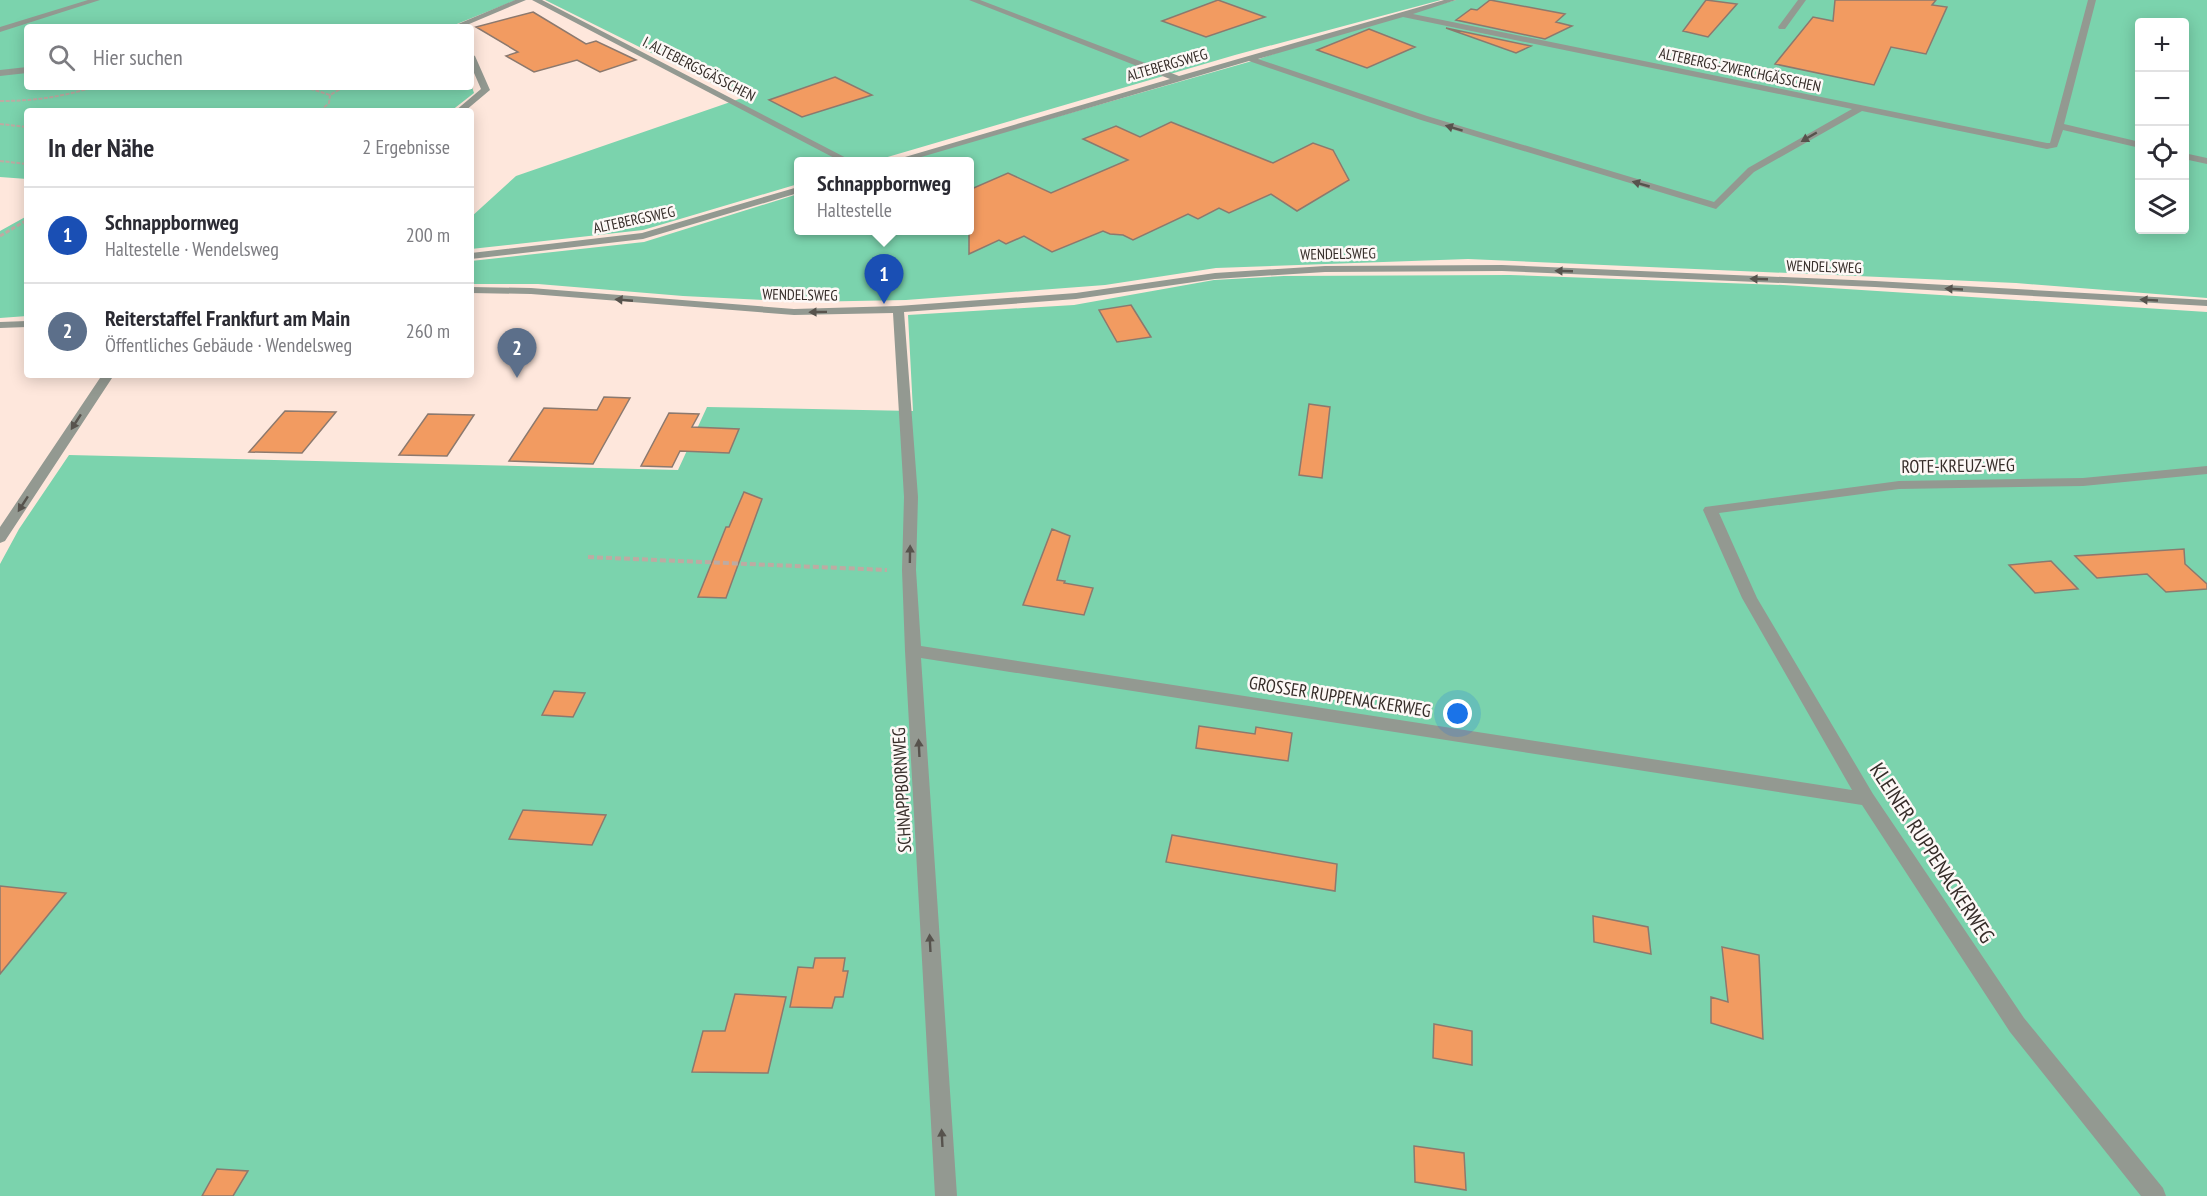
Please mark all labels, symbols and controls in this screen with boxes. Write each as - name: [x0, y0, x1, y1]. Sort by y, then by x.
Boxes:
- map controls: [2135, 18, 2189, 234]
- button: +: [2135, 18, 2189, 72]
- search box: [24, 24, 474, 90]
- street label: I. ALTEBERGSGÄSSCHEN: [640, 32, 759, 105]
- icon: search: [45, 41, 78, 74]
- text: Hier suchen: [93, 43, 183, 71]
- street label: ALTEBERGS-ZWERCHGÄSSCHEN: [1658, 43, 1823, 96]
- street label: ALTEBERGSWEG: [1124, 44, 1209, 85]
- button: −: [2135, 72, 2189, 126]
- one-way arrow: [1445, 122, 1463, 132]
- button: locate: [2135, 126, 2189, 180]
- text: In der Nähe: [48, 131, 154, 164]
- one-way arrow: [1801, 132, 1817, 143]
- text: 2 Ergebnisse: [362, 134, 450, 160]
- popup: [794, 157, 974, 235]
- text: Schnappbornweg: [817, 169, 951, 197]
- one-way arrow: [1631, 179, 1649, 188]
- button: layers: [2135, 180, 2189, 234]
- text: Haltestelle: [817, 197, 892, 223]
- street label: ALTEBERGSWEG: [591, 202, 676, 237]
- text: Schnappbornweg: [105, 208, 239, 236]
- text: 1: [63, 222, 72, 248]
- text: 200 m: [406, 222, 450, 248]
- text: Haltestelle · Wendelsweg: [105, 236, 279, 262]
- street label: WENDELSWEG: [1300, 243, 1376, 264]
- pin: 1: [864, 254, 904, 304]
- street label: WENDELSWEG: [1786, 256, 1862, 277]
- one-way arrow: [1555, 267, 1574, 276]
- one-way arrow: [1750, 275, 1769, 284]
- street label: WENDELSWEG: [762, 284, 838, 305]
- one-way arrow: [1944, 284, 1963, 293]
- one-way arrow: [614, 295, 633, 304]
- one-way arrow: [2139, 295, 2158, 304]
- text: Reiterstaffel Frankfurt am Main: [105, 304, 350, 332]
- one-way arrow: [809, 307, 828, 317]
- text: 2: [63, 318, 72, 344]
- text: 260 m: [406, 318, 450, 344]
- pin: 2: [498, 328, 536, 378]
- text: Öffentliches Gebäude · Wendelsweg: [105, 332, 352, 358]
- one-way arrow: [71, 414, 82, 431]
- street label: ROTE-KREUZ-WEG: [1901, 453, 2015, 478]
- one-way arrow: [17, 496, 28, 512]
- one-way arrow: [905, 544, 914, 563]
- street label: GROSSER RUPPENACKERWEG: [1247, 671, 1433, 722]
- your location: [1443, 699, 1472, 728]
- street label: SCHNAPPBORNWEG: [887, 727, 916, 853]
- one-way arrow: [914, 739, 923, 758]
- street label: KLEINER RUPPENACKERWEG: [1864, 758, 2001, 948]
- one-way arrow: [926, 933, 935, 952]
- one-way arrow: [937, 1128, 947, 1147]

